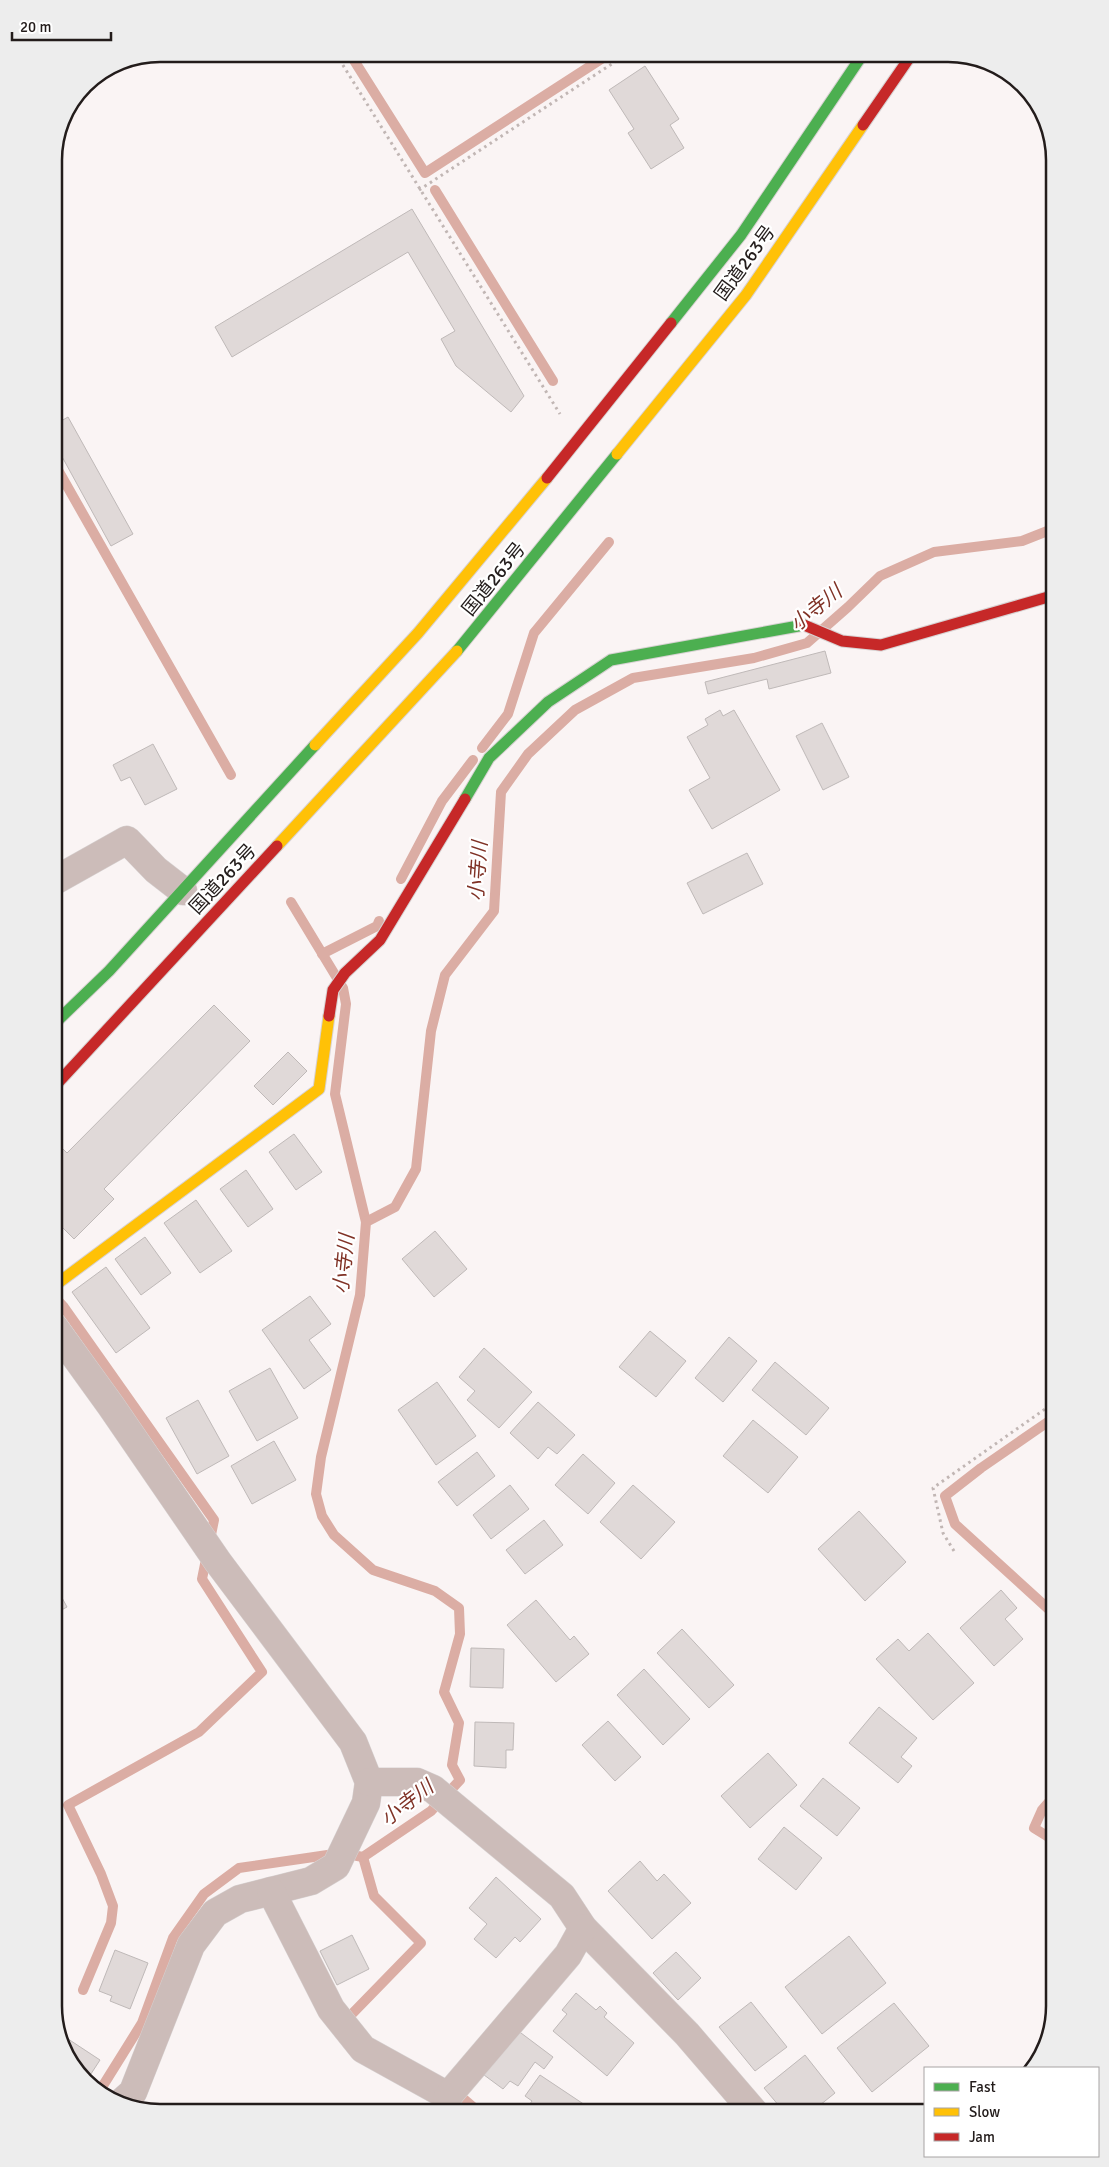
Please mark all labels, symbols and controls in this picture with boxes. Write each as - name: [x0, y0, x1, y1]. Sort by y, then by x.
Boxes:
- scale bar: [12, 10, 111, 42]
- text: 20 m: [20, 18, 51, 36]
- street label: 国道263号: [709, 220, 781, 306]
- street label: 国道263号: [457, 537, 531, 621]
- water label: 小寺川: [785, 578, 849, 637]
- water label: 小寺川: [463, 838, 493, 902]
- street label: 国道263号: [184, 839, 262, 919]
- water label: 小寺川: [328, 1231, 360, 1295]
- water label: 小寺川: [376, 1773, 440, 1831]
- legend: [924, 2067, 1099, 2157]
- text: Fast: [969, 2078, 996, 2096]
- text: Slow: [969, 2103, 1000, 2121]
- text: Jam: [969, 2128, 995, 2146]

